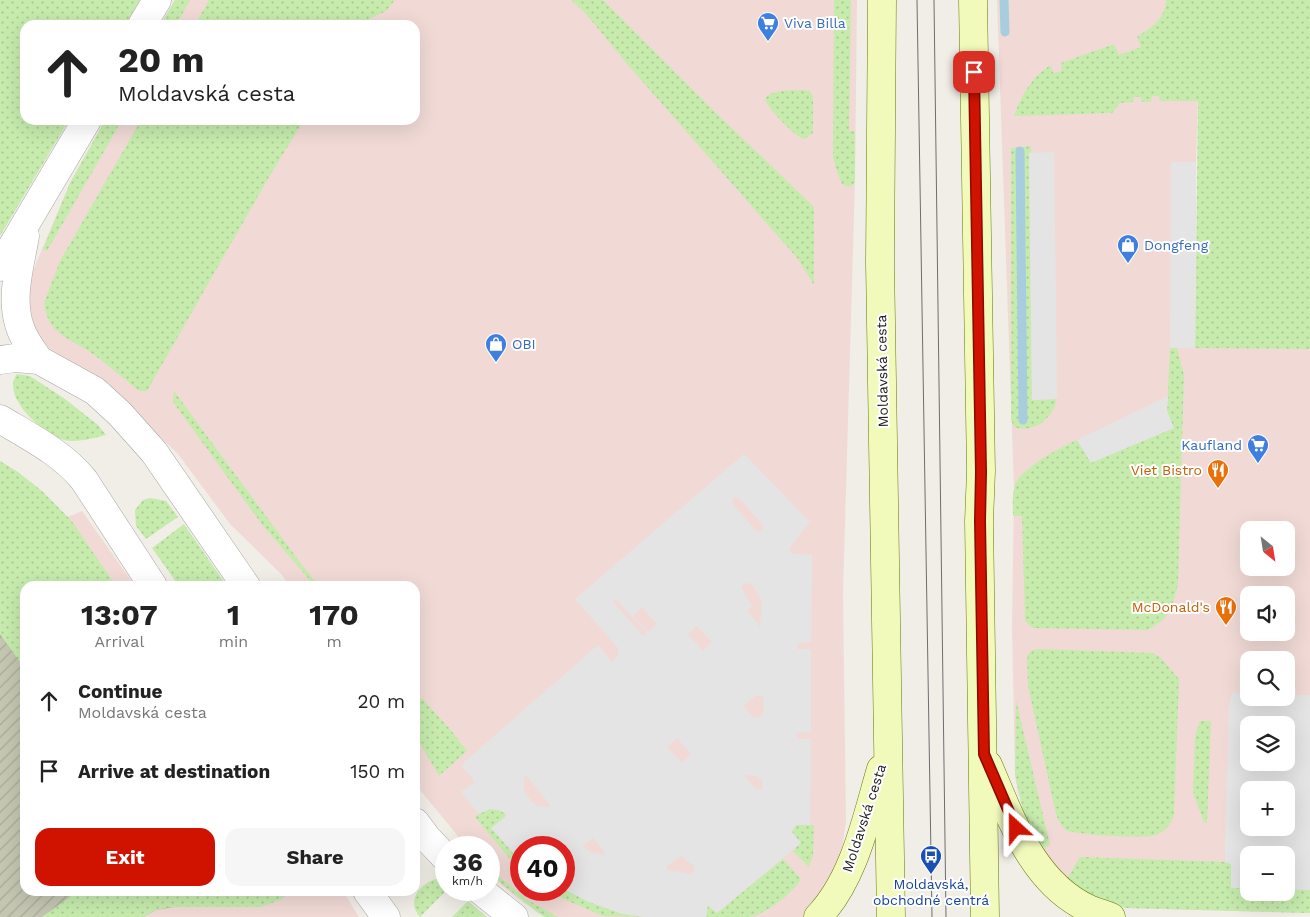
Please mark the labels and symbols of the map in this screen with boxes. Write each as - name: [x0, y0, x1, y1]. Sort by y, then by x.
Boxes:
- supermarket icon: Viva Billa: [756, 11, 780, 42]
- place label: Viva Billa: [784, 15, 846, 31]
- pin: [953, 51, 995, 93]
- shop icon: Dongfeng: [1116, 233, 1140, 264]
- place label: Dongfeng: [1144, 237, 1209, 253]
- street label: Moldavská cesta: [873, 314, 891, 427]
- shop icon: OBI: [484, 332, 508, 363]
- place label: OBI: [512, 336, 536, 352]
- supermarket icon: Kaufland: [1246, 433, 1270, 464]
- place label: Kaufland: [1181, 437, 1242, 453]
- restaurant icon: Viet Bistro: [1206, 458, 1230, 489]
- place label: Viet Bistro: [1131, 462, 1202, 478]
- north arrow: [1240, 521, 1295, 576]
- restaurant icon: McDonald's: [1214, 595, 1238, 626]
- place label: McDonald's: [1132, 599, 1210, 615]
- street label: Moldavská cesta: [839, 762, 889, 874]
- position arrow: [989, 801, 1041, 853]
- speed limit sign: 40: [510, 836, 575, 901]
- bus stop icon: Moldavská, obchodné centrá: [919, 844, 943, 875]
- place label: Moldavská, obchodné centrá: [873, 876, 989, 908]

